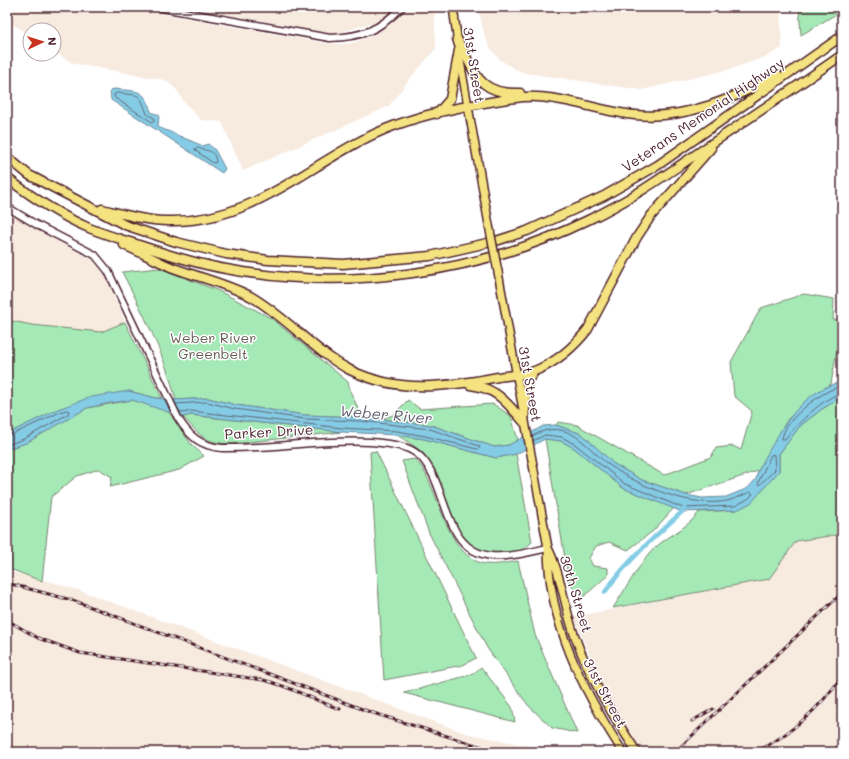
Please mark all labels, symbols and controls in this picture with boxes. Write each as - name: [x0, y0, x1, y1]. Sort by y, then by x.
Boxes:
- north arrow: [22, 22, 62, 62]
- street label: 31st Street: [459, 26, 490, 104]
- text: N: [45, 37, 60, 46]
- street label: Veterans Memorial Highway: [618, 53, 788, 176]
- park label: Weber River Greenbelt: [170, 328, 256, 363]
- street label: 31st Street: [514, 345, 546, 423]
- water label: Weber River: [339, 400, 434, 428]
- street label: Parker Drive: [224, 420, 314, 443]
- street label: 30th Street: [556, 553, 597, 635]
- street label: 31st Street: [579, 655, 632, 731]

